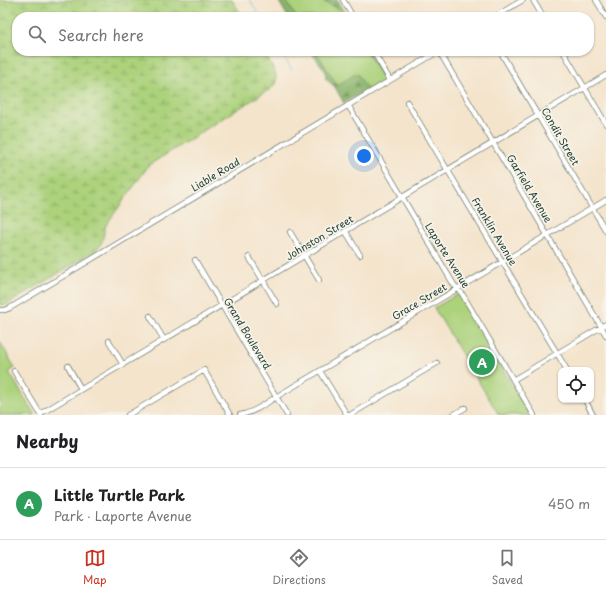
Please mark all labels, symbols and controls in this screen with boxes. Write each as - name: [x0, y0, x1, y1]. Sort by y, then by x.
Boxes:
- search box: [12, 12, 594, 56]
- icon: search: [26, 23, 48, 45]
- text: Search here: [58, 23, 144, 46]
- street label: Condit Street: [538, 104, 584, 168]
- your location: [354, 146, 374, 166]
- street label: Garfield Avenue: [504, 151, 557, 225]
- street label: Liable Road: [188, 153, 242, 194]
- street label: Franklin Avenue: [469, 194, 522, 268]
- street label: Johnston Street: [282, 211, 356, 263]
- street label: Laporte Avenue: [422, 219, 474, 291]
- street label: Grace Street: [389, 279, 449, 323]
- street label: Grand Boulevard: [221, 294, 275, 372]
- pin: A: [469, 347, 495, 377]
- map controls: [558, 367, 594, 403]
- button: locate: [558, 367, 594, 403]
- text: Nearby: [16, 428, 78, 454]
- text: Little Turtle Park: [54, 483, 185, 506]
- text: A: [24, 494, 34, 513]
- text: 450 m: [548, 494, 590, 513]
- text: Park · Laporte Avenue: [54, 506, 192, 525]
- tab: Map: [83, 547, 106, 588]
- tab: Directions: [272, 547, 326, 588]
- tab: Saved: [492, 547, 523, 588]

